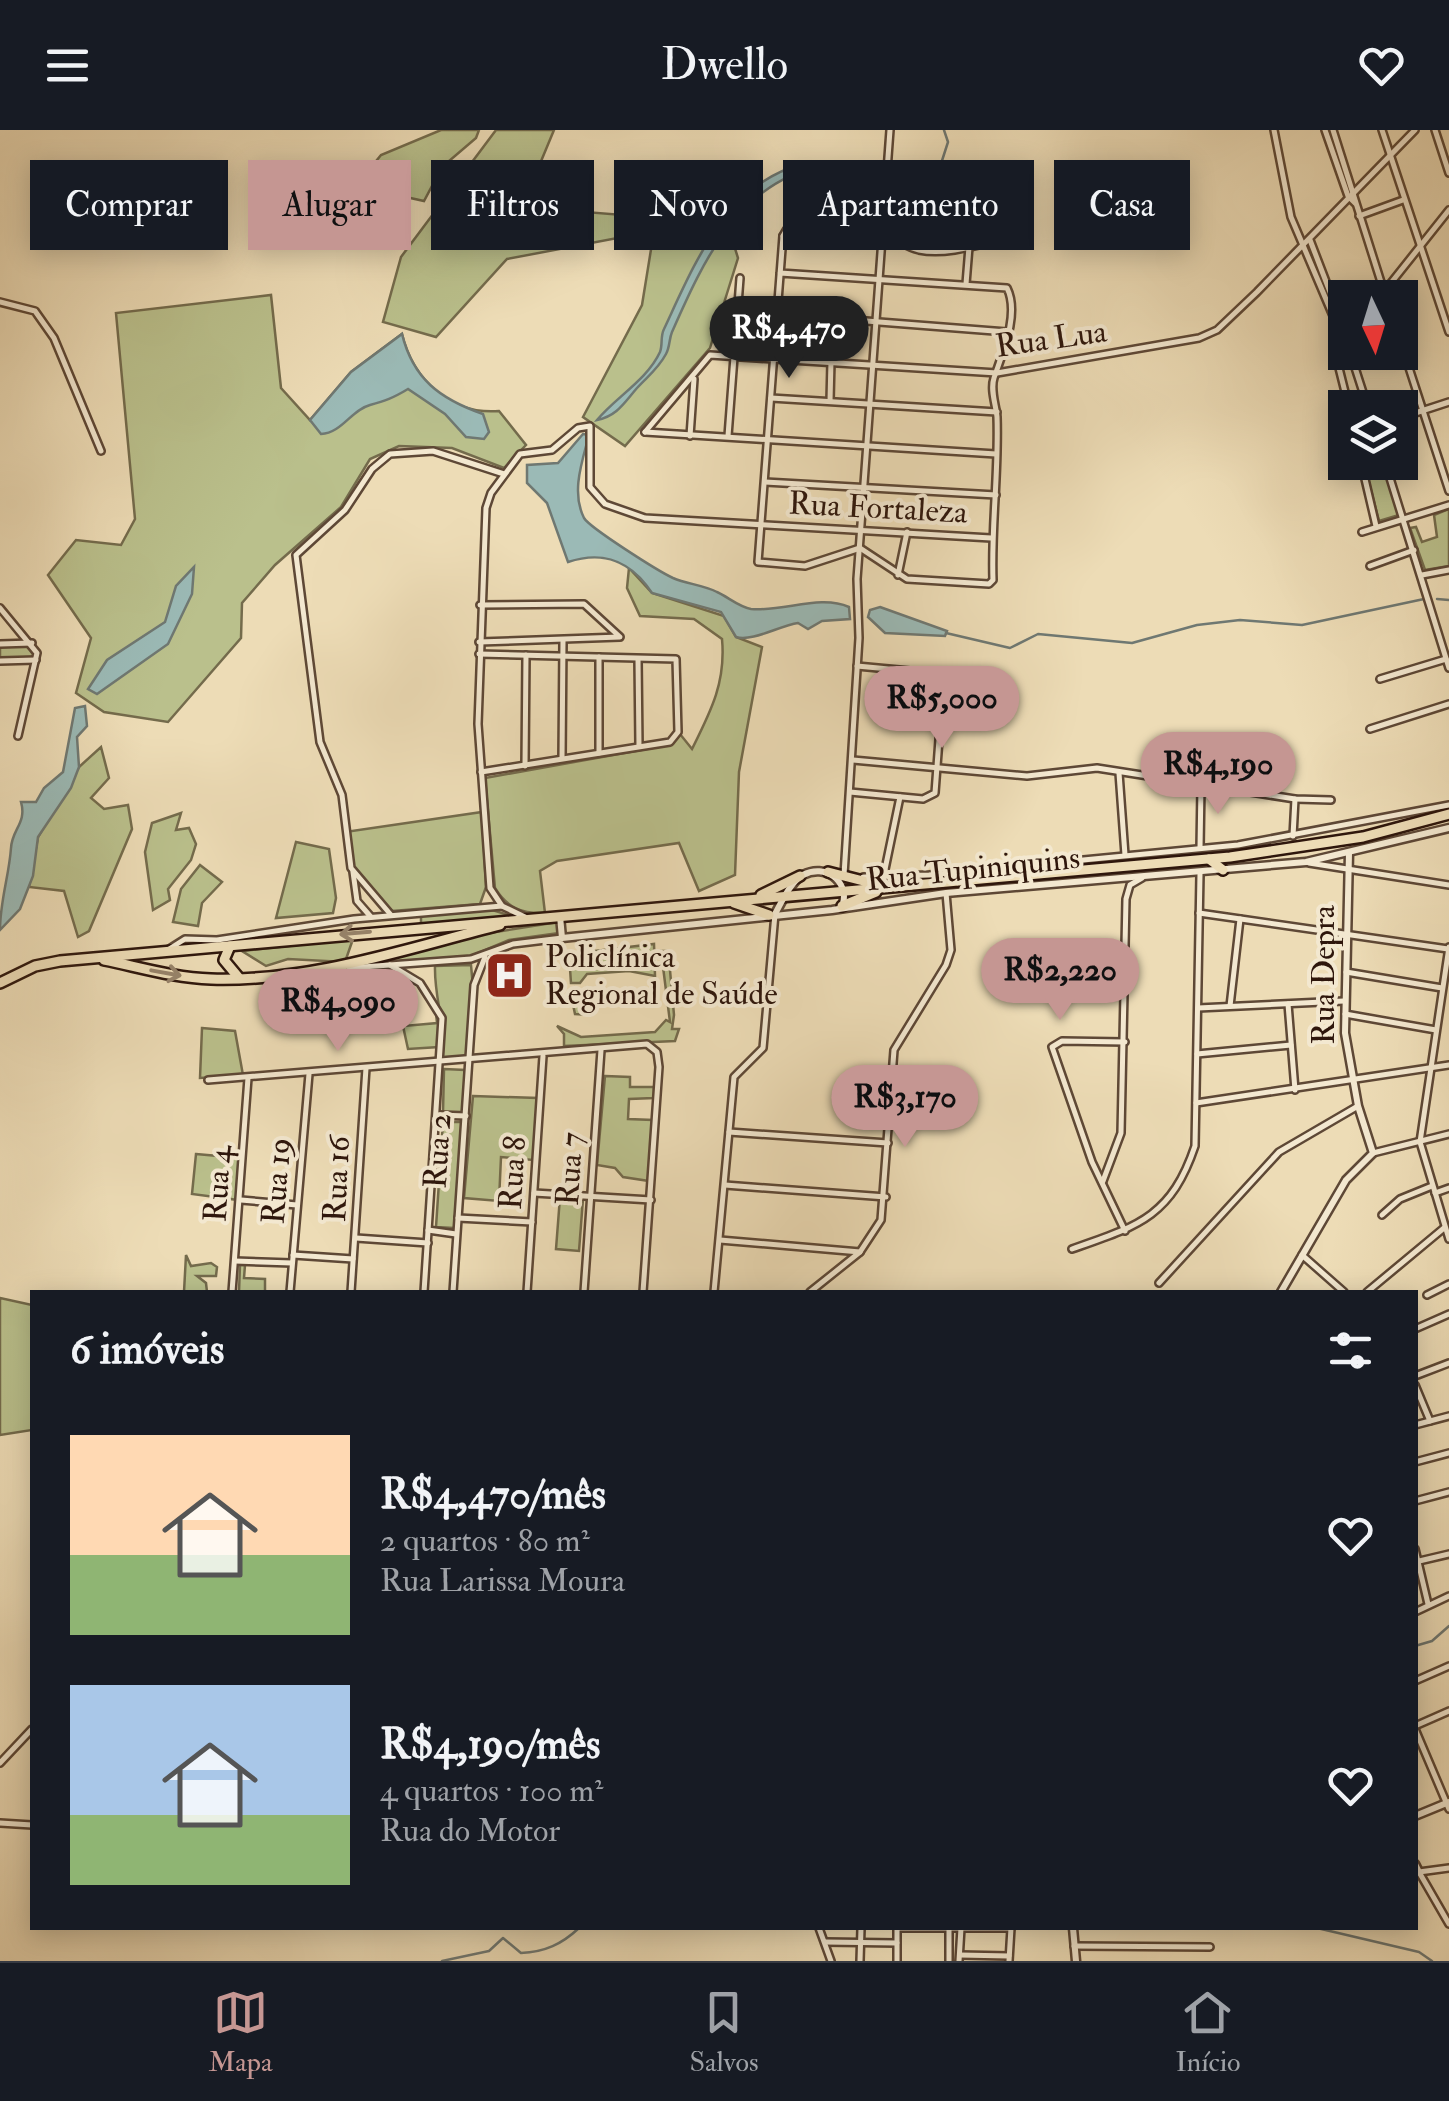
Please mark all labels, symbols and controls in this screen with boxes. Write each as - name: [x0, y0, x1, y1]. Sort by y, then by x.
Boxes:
- text: Dwello: [661, 37, 788, 93]
- icon: menu: [40, 38, 95, 93]
- icon: heart: [1354, 38, 1409, 93]
- chip: Comprar: [30, 160, 228, 250]
- chip: Alugar: [248, 160, 411, 250]
- chip: Filtros: [431, 160, 594, 250]
- chip: Novo: [614, 160, 763, 250]
- chip: Apartamento: [783, 160, 1034, 250]
- chip: Casa: [1054, 160, 1190, 250]
- north arrow: [1328, 280, 1418, 370]
- map controls: [1328, 280, 1418, 480]
- pin: R$4,470: [697, 296, 881, 381]
- text: R$4,470: [732, 308, 846, 348]
- street label: Rua Lua: [993, 311, 1110, 367]
- button: layers: [1328, 390, 1418, 480]
- street label: Rua Fortaleza: [787, 483, 969, 533]
- pin: R$5,000: [850, 666, 1034, 751]
- text: R$5,000: [886, 678, 998, 718]
- pin: R$4,190: [1126, 732, 1310, 817]
- text: R$4,190: [1163, 744, 1273, 784]
- street label: Rua Tupiniquins: [864, 838, 1082, 900]
- street label: Rua Depra: [1304, 904, 1344, 1045]
- one-way arrow: [340, 924, 372, 943]
- place label: Policlínica Regional de Saúde: [545, 937, 778, 1014]
- pin: R$2,220: [968, 938, 1152, 1023]
- hospital icon: Policlínica Regional de Saúde: [484, 949, 536, 1001]
- text: R$2,220: [1003, 950, 1117, 990]
- one-way arrow: [149, 964, 181, 983]
- pin: R$4,090: [246, 969, 430, 1054]
- text: R$4,090: [280, 981, 396, 1021]
- pin: R$3,170: [813, 1065, 997, 1150]
- text: R$3,170: [853, 1077, 957, 1117]
- street label: Rua 2: [415, 1112, 461, 1190]
- street label: Rua 7: [547, 1131, 593, 1207]
- street label: Rua 16: [315, 1133, 359, 1223]
- street label: Rua 8: [490, 1135, 536, 1211]
- street label: Rua 19: [253, 1136, 301, 1226]
- street label: Rua 4: [195, 1143, 241, 1223]
- icon: filters: [1323, 1323, 1378, 1378]
- text: 6 imóveis: [70, 1324, 224, 1376]
- text: R$4,470/mês: [380, 1469, 606, 1521]
- icon: home: [150, 1475, 270, 1595]
- icon: heart: [1323, 1508, 1378, 1563]
- text: 2 quartos · 80 m²: [380, 1521, 590, 1561]
- text: Rua Larissa Moura: [380, 1561, 625, 1601]
- text: R$4,190/mês: [380, 1719, 601, 1771]
- icon: home: [150, 1725, 270, 1845]
- icon: heart: [1323, 1758, 1378, 1813]
- text: 4 quartos · 100 m²: [380, 1771, 603, 1811]
- text: Rua do Motor: [380, 1811, 560, 1851]
- tab: Mapa: [208, 1985, 273, 2080]
- tab: Salvos: [689, 1985, 759, 2080]
- tab: Início: [1175, 1985, 1241, 2080]

